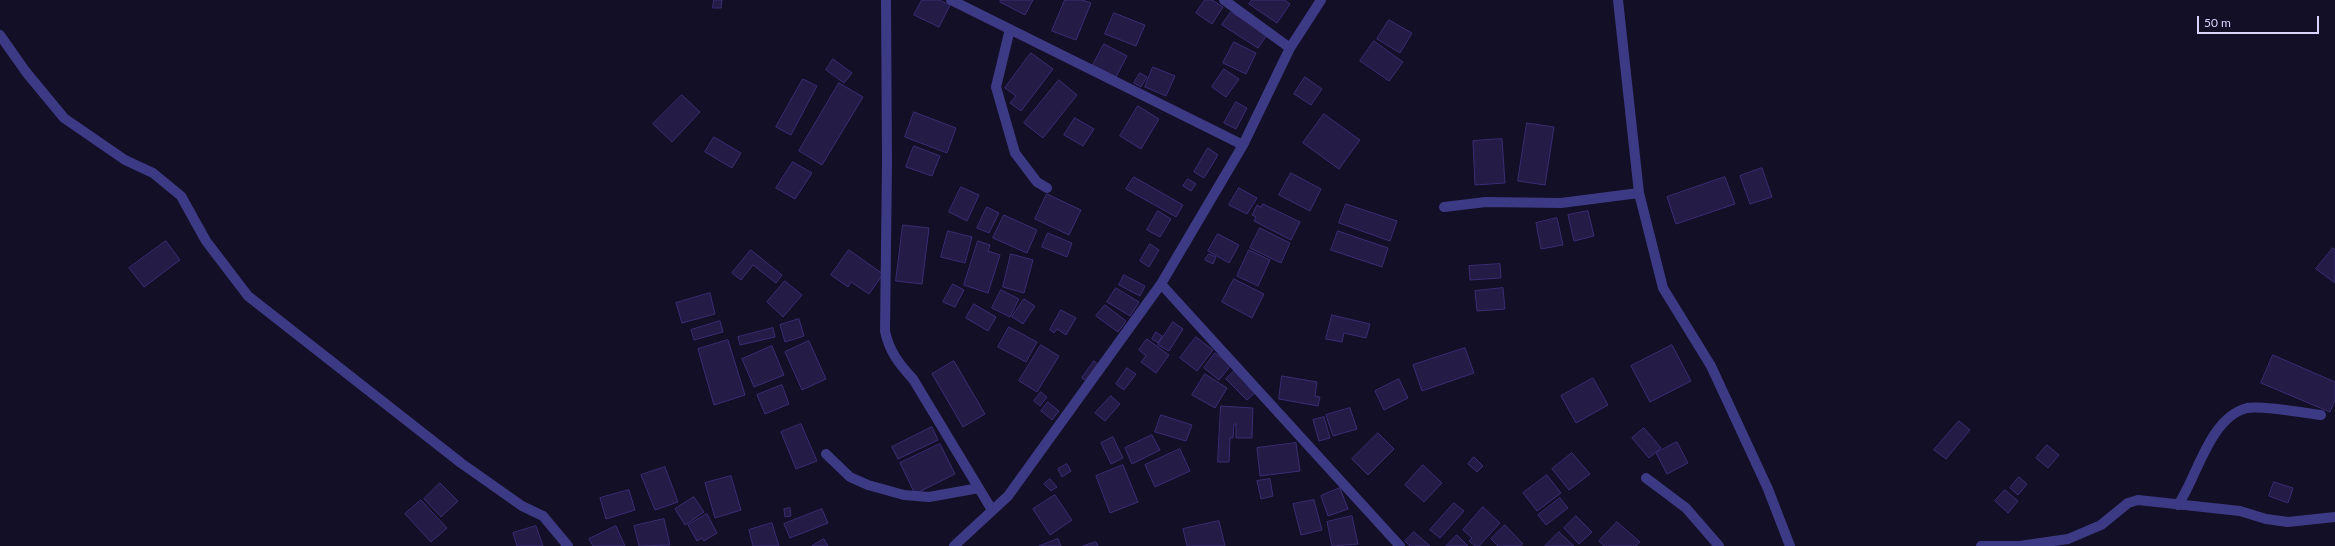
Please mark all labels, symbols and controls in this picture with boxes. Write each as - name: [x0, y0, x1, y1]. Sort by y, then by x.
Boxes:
- scale bar: [2199, 8, 2321, 34]
- text: 50 m: [2204, 15, 2231, 30]

